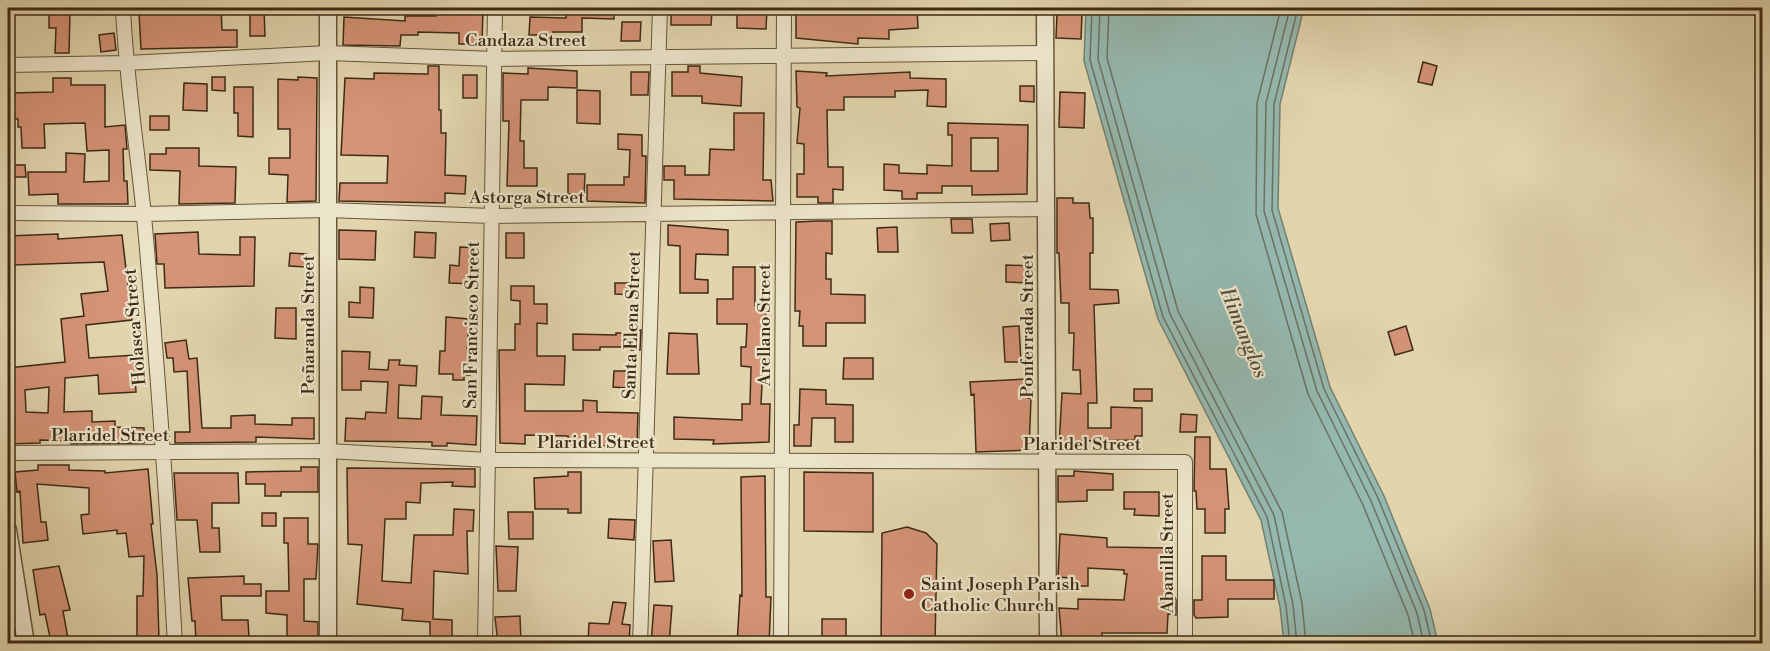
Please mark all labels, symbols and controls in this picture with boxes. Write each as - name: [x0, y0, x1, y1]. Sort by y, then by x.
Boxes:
- street label: Candaza Street: [465, 29, 588, 52]
- street label: Astorga Street: [468, 186, 585, 209]
- street label: San Francisco Street: [459, 240, 485, 409]
- street label: Santa Elena Street: [618, 250, 646, 400]
- street label: Ponferrada Street: [1016, 253, 1039, 398]
- street label: Peñaranda Street: [297, 255, 320, 395]
- street label: Arellano Street: [753, 263, 776, 387]
- street label: Holasca Street: [118, 267, 152, 387]
- water label: Himanglos: [1213, 283, 1273, 382]
- street label: Plaridel Street: [51, 424, 170, 447]
- street label: Plaridel Street: [537, 431, 656, 454]
- street label: Plaridel Street: [1023, 433, 1142, 456]
- street label: Abanilla Street: [1156, 492, 1179, 614]
- place label: Saint Joseph Parish Catholic Church: [921, 573, 1080, 617]
- marker: Saint Joseph Parish Catholic Church: [902, 587, 916, 601]

